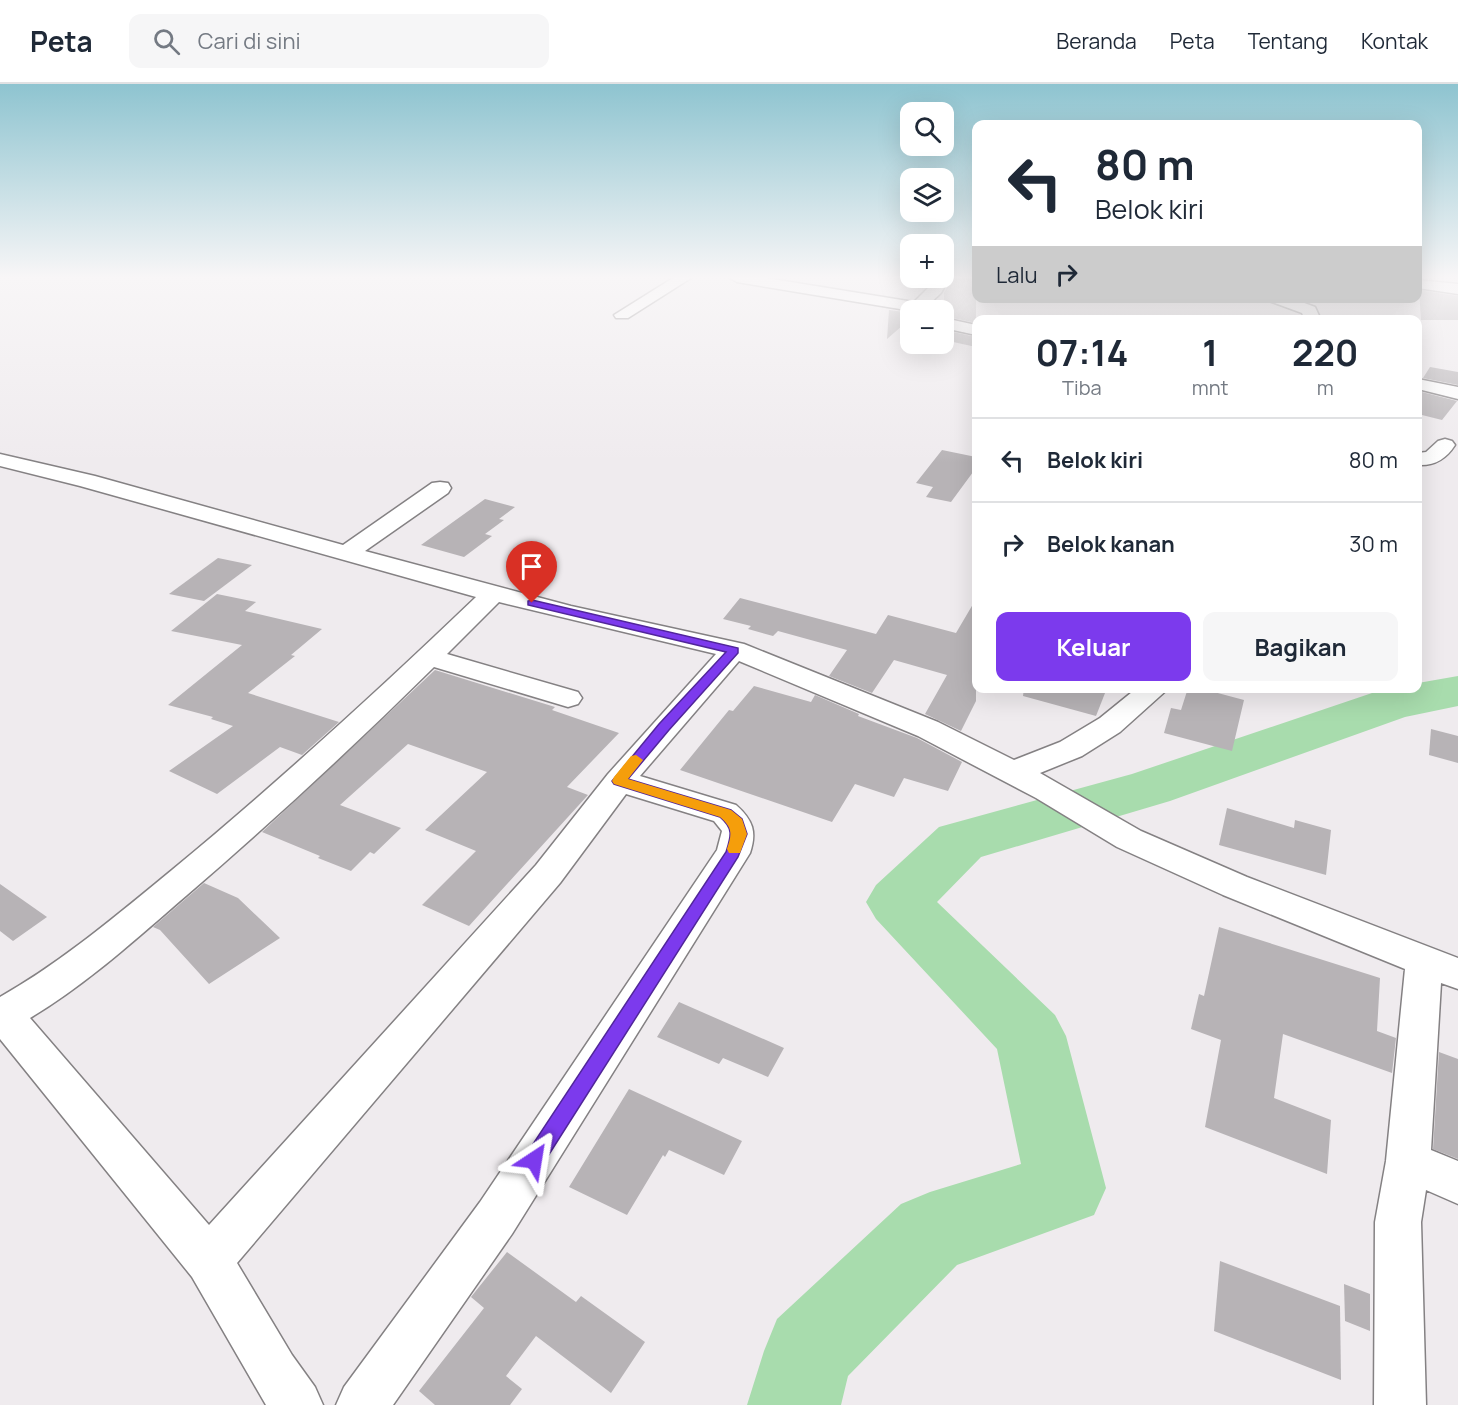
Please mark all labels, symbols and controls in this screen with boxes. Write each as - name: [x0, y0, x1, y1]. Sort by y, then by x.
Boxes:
- search box: [129, 14, 549, 68]
- text: Peta: [30, 22, 93, 60]
- icon: search: [150, 25, 183, 58]
- text: Cari di sini: [198, 26, 301, 56]
- text: Beranda: [1056, 27, 1137, 55]
- text: Peta: [1170, 27, 1215, 55]
- text: Tentang: [1248, 27, 1328, 55]
- text: Kontak: [1361, 27, 1428, 55]
- map controls: [900, 102, 954, 354]
- button: search: [900, 102, 954, 156]
- text: 80 m: [1095, 135, 1195, 193]
- icon: left: [996, 144, 1074, 222]
- button: layers: [900, 168, 954, 222]
- text: Belok kiri: [1095, 190, 1204, 227]
- button: +: [900, 234, 954, 288]
- icon: right: [1050, 258, 1083, 291]
- text: Lalu: [996, 260, 1038, 290]
- button: −: [900, 300, 954, 354]
- text: 07:14: [1035, 328, 1128, 377]
- text: 1: [1202, 328, 1218, 377]
- text: 220: [1292, 328, 1359, 377]
- text: Tiba: [1062, 374, 1102, 401]
- text: mnt: [1192, 374, 1229, 401]
- text: m: [1317, 374, 1334, 401]
- icon: left: [996, 444, 1029, 477]
- text: Belok kiri: [1047, 445, 1143, 475]
- text: 80 m: [1349, 445, 1398, 475]
- icon: right: [996, 528, 1029, 561]
- text: Belok kanan: [1047, 529, 1175, 559]
- text: 30 m: [1349, 529, 1398, 559]
- pin: [506, 541, 557, 603]
- icon: arrive: [515, 550, 548, 583]
- button: Keluar: [996, 612, 1191, 681]
- button: Bagikan: [1203, 612, 1398, 681]
- position arrow: [502, 1128, 566, 1192]

